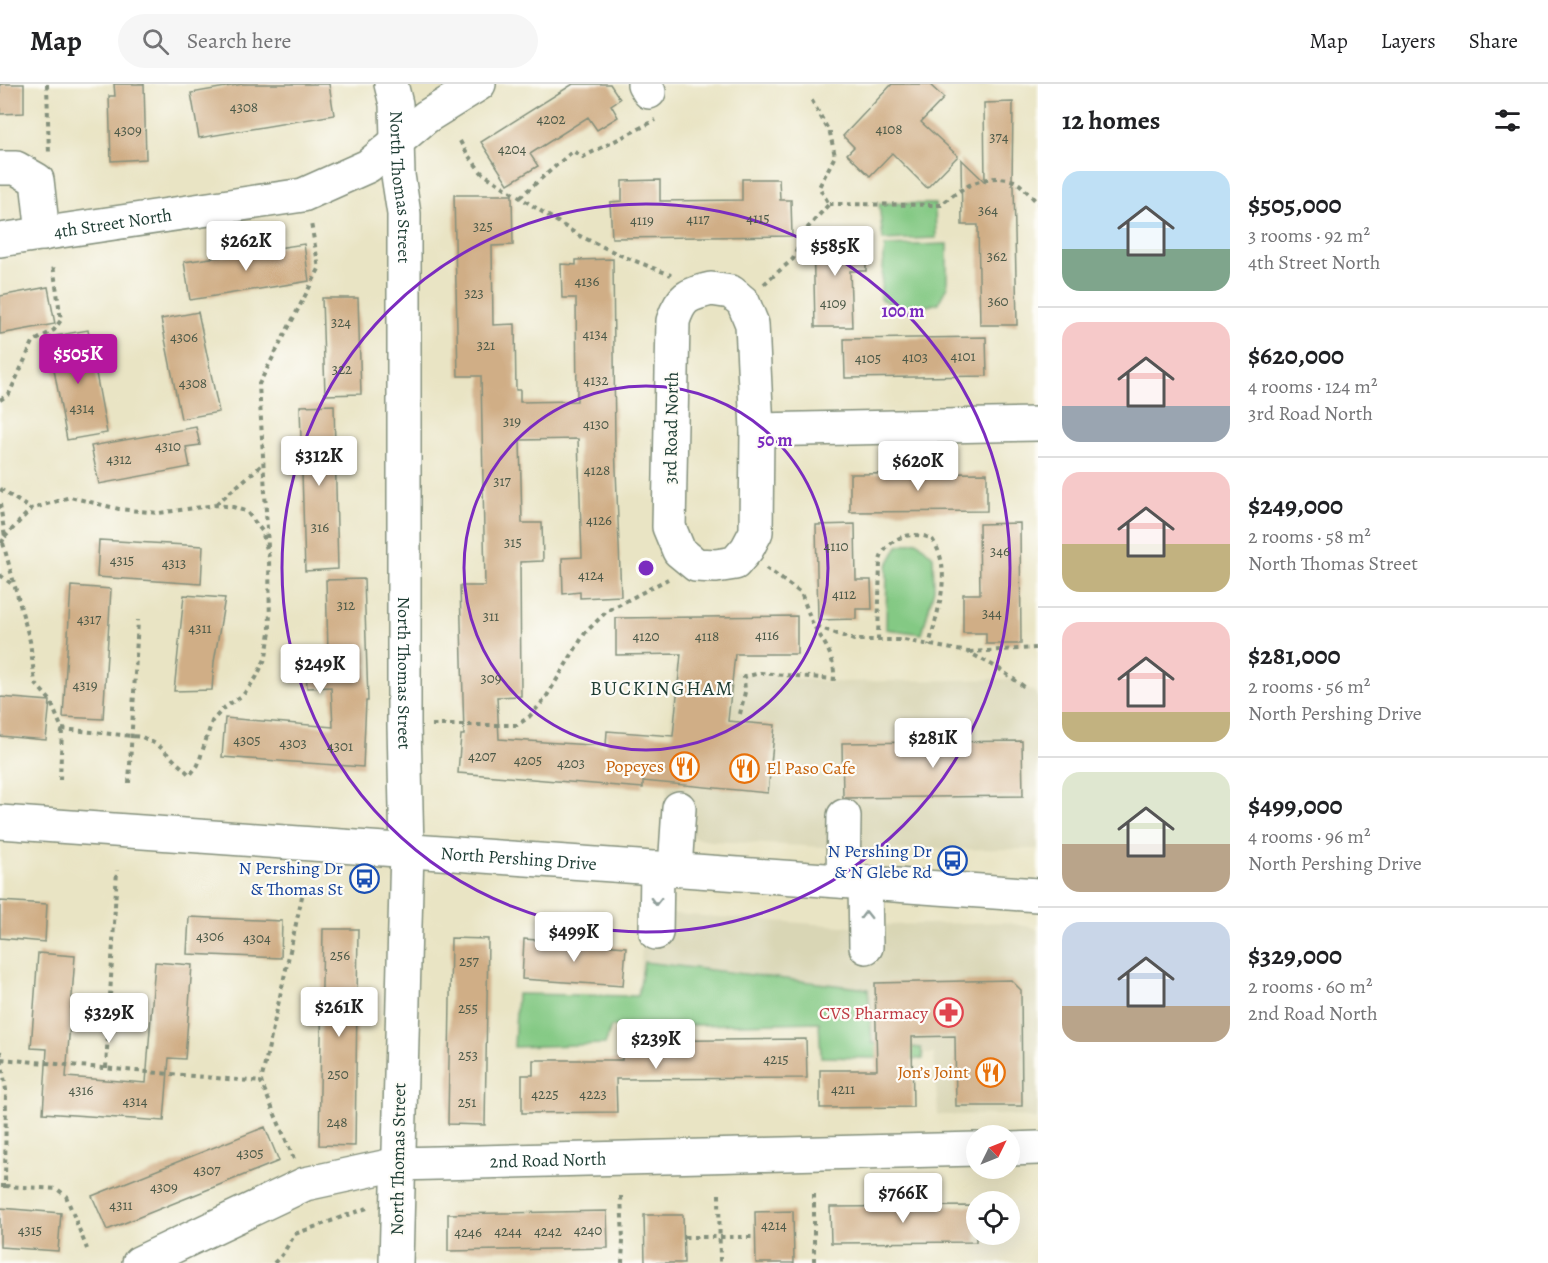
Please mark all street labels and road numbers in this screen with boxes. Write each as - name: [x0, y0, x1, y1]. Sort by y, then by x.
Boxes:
- street label: North Thomas Street: [384, 111, 416, 263]
- street label: 4th Street North: [52, 203, 174, 244]
- street label: 3rd Road North: [658, 371, 684, 484]
- street label: North Thomas Street: [392, 596, 417, 750]
- street label: North Pershing Drive: [440, 841, 598, 876]
- street label: North Thomas Street: [385, 1082, 411, 1236]
- street label: 2nd Road North: [489, 1147, 607, 1174]

